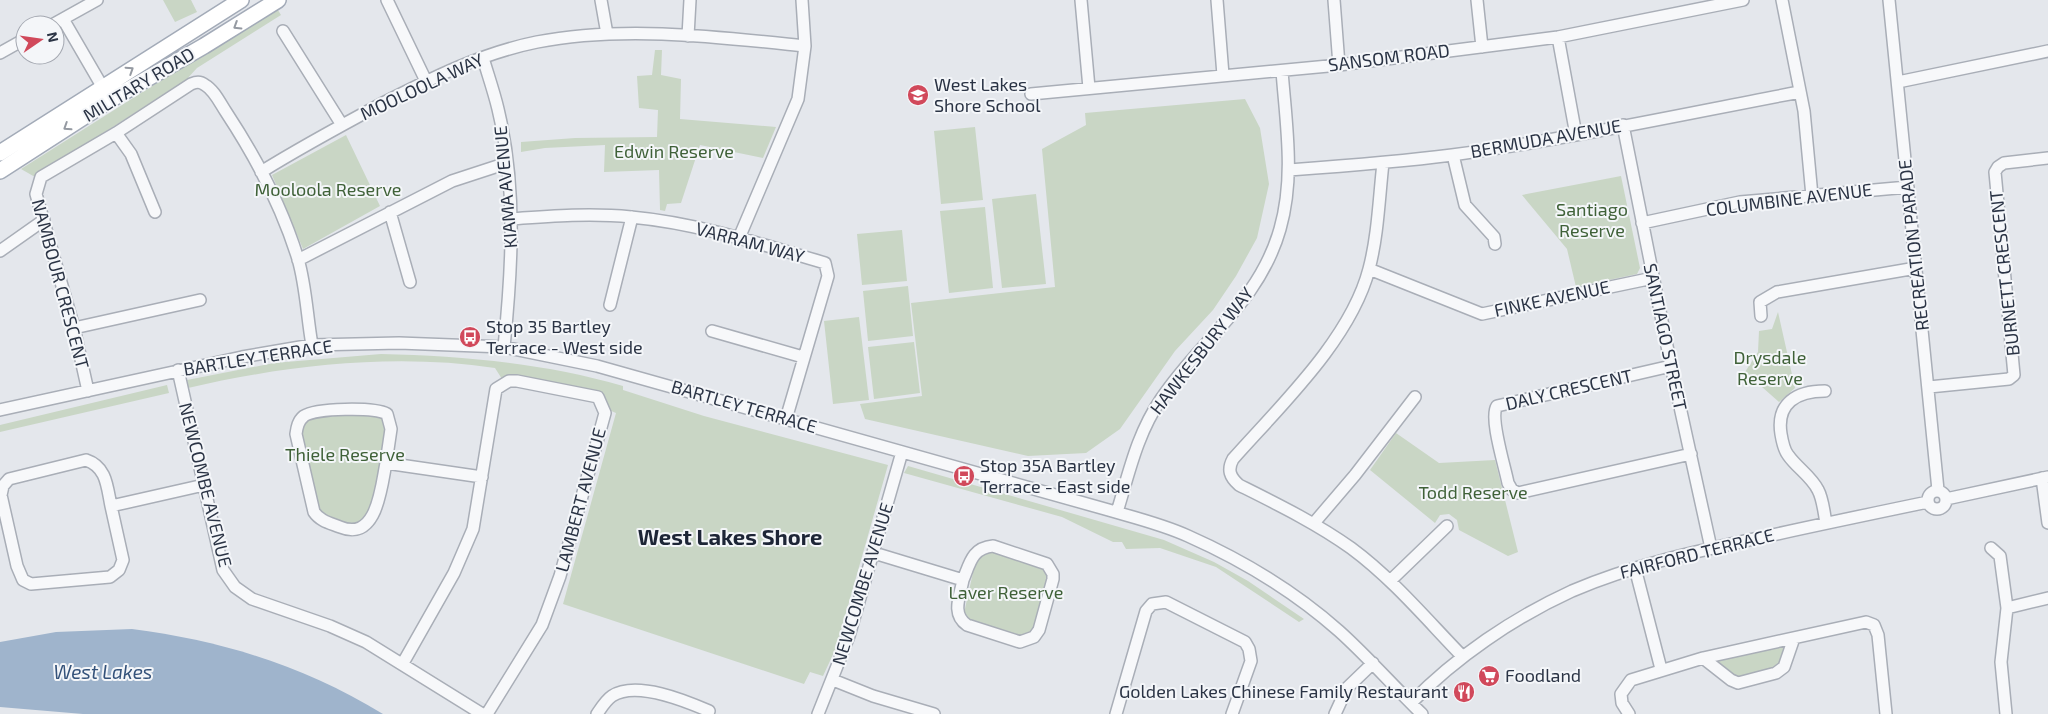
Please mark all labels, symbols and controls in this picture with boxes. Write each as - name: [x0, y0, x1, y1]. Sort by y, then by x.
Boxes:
- north arrow: [15, 15, 65, 65]
- one-way arrow: [233, 19, 242, 29]
- text: N: [44, 30, 63, 44]
- street label: SANSOM ROAD: [1327, 39, 1451, 75]
- street label: MILITARY ROAD: [79, 42, 198, 126]
- street label: MOOLOOLA WAY: [356, 48, 488, 124]
- one-way arrow: [124, 67, 133, 76]
- place label: West Lakes Shore School: [934, 73, 1041, 116]
- school or university icon: West Lakes Shore School: [906, 83, 930, 107]
- street label: BERMUDA AVENUE: [1469, 114, 1623, 162]
- one-way arrow: [64, 121, 73, 130]
- street label: KIAMA AVENUE: [489, 125, 521, 249]
- park label: Edwin Reserve: [614, 140, 734, 162]
- street label: RECREATION PARADE: [1893, 158, 1933, 332]
- park label: Mooloola Reserve: [254, 178, 402, 200]
- street label: COLUMBINE AVENUE: [1704, 178, 1873, 220]
- street label: BURNETT CRESCENT: [1984, 189, 2024, 357]
- street label: NAMBOUR CRESCENT: [28, 196, 94, 372]
- park label: Santiago Reserve: [1556, 198, 1628, 241]
- street label: VARRAM WAY: [693, 217, 808, 267]
- street label: SANTIAGO STREET: [1640, 261, 1692, 413]
- street label: FINKE AVENUE: [1492, 275, 1612, 321]
- street label: HAWKESBURY WAY: [1145, 282, 1258, 418]
- place label: Stop 35 Bartley Terrace - West side: [486, 315, 643, 358]
- bus stop icon: Stop 35 Bartley Terrace - West side: [458, 325, 482, 349]
- street label: BARTLEY TERRACE: [182, 334, 334, 380]
- park label: Drysdale Reserve: [1733, 346, 1807, 389]
- street label: DALY CRESCENT: [1503, 364, 1635, 414]
- street label: BARTLEY TERRACE: [669, 375, 820, 437]
- street label: NEWCOMBE AVENUE: [175, 400, 237, 569]
- street label: LAMBERT AVENUE: [550, 425, 610, 574]
- park label: Thiele Reserve: [285, 443, 405, 465]
- place label: Stop 35A Bartley Terrace - East side: [980, 454, 1130, 497]
- bus stop icon: Stop 35A Bartley Terrace - East side: [952, 464, 976, 488]
- park label: Todd Reserve: [1418, 481, 1528, 503]
- street label: NEWCOMBE AVENUE: [827, 500, 897, 668]
- district label: West Lakes Shore: [638, 523, 822, 549]
- street label: FAIRFORD TERRACE: [1617, 523, 1776, 583]
- park label: Laver Reserve: [949, 581, 1063, 603]
- water label: West Lakes: [54, 660, 152, 683]
- supermarket icon: Foodland: [1477, 664, 1501, 688]
- place label: Foodland: [1505, 664, 1581, 686]
- place label: Golden Lakes Chinese Family Restaurant: [1119, 680, 1448, 702]
- restaurant icon: Golden Lakes Chinese Family Restaurant: [1452, 680, 1476, 704]

